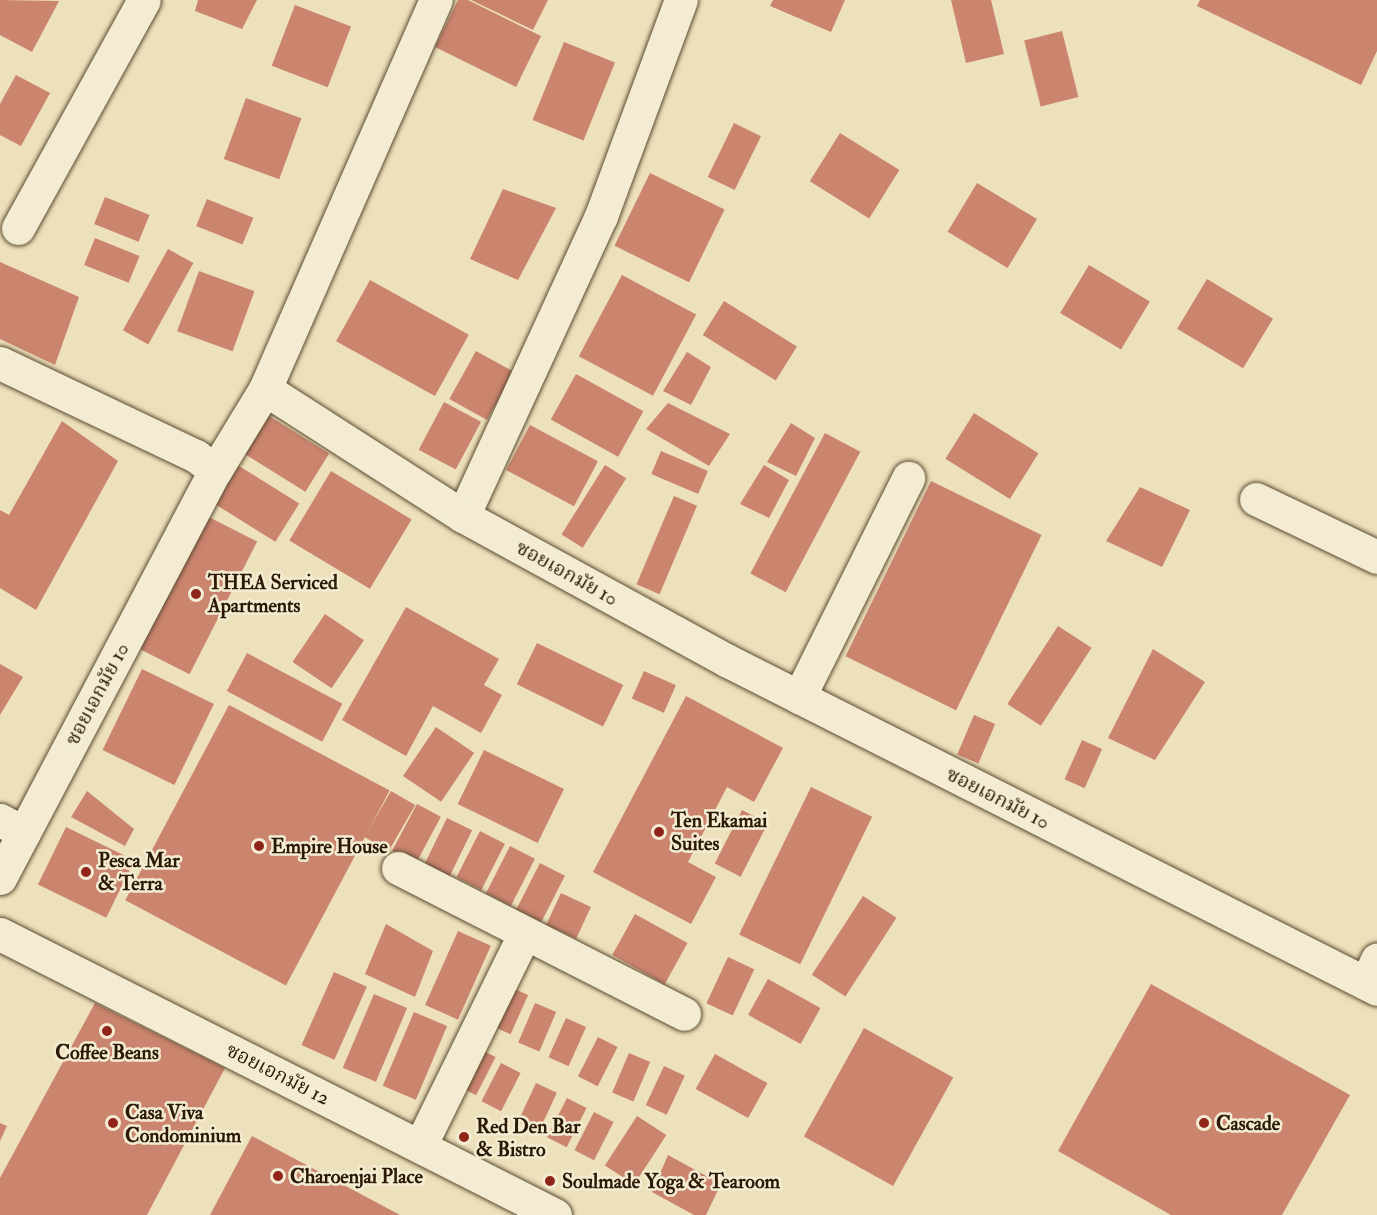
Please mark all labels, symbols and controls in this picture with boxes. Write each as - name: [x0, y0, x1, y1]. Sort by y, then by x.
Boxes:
- street label: ซอยเอกมัย 10: [512, 535, 622, 611]
- place label: THEA Serviced Apartments: [208, 570, 338, 617]
- marker: THEA Serviced Apartments: [189, 587, 203, 601]
- street label: ซอยเอกมัย 10: [60, 639, 134, 749]
- street label: ซอยเอกมัย 10: [942, 762, 1054, 834]
- place label: Ten Ekamai Suites: [671, 808, 767, 855]
- marker: Ten Ekamai Suites: [652, 825, 666, 839]
- place label: Empire House: [271, 834, 387, 858]
- marker: Empire House: [252, 839, 266, 853]
- place label: Pesca Mar & Terra: [98, 849, 180, 896]
- marker: Pesca Mar & Terra: [79, 865, 93, 879]
- marker: Coffee Beans: [100, 1024, 114, 1038]
- street label: ซอยเอกมัย 12: [222, 1038, 334, 1110]
- place label: Coffee Beans: [55, 1040, 159, 1064]
- place label: Casa Viva Condominium: [125, 1100, 241, 1147]
- place label: Cascade: [1216, 1111, 1280, 1135]
- place label: Red Den Bar & Bistro: [476, 1114, 581, 1161]
- marker: Casa Viva Condominium: [106, 1116, 120, 1130]
- marker: Cascade: [1197, 1116, 1211, 1130]
- marker: Red Den Bar & Bistro: [457, 1130, 471, 1144]
- place label: Charoenjai Place: [290, 1164, 423, 1188]
- marker: Charoenjai Place: [271, 1169, 285, 1183]
- place label: Soulmade Yoga & Tearoom: [562, 1169, 780, 1193]
- marker: Soulmade Yoga & Tearoom: [543, 1174, 557, 1188]

